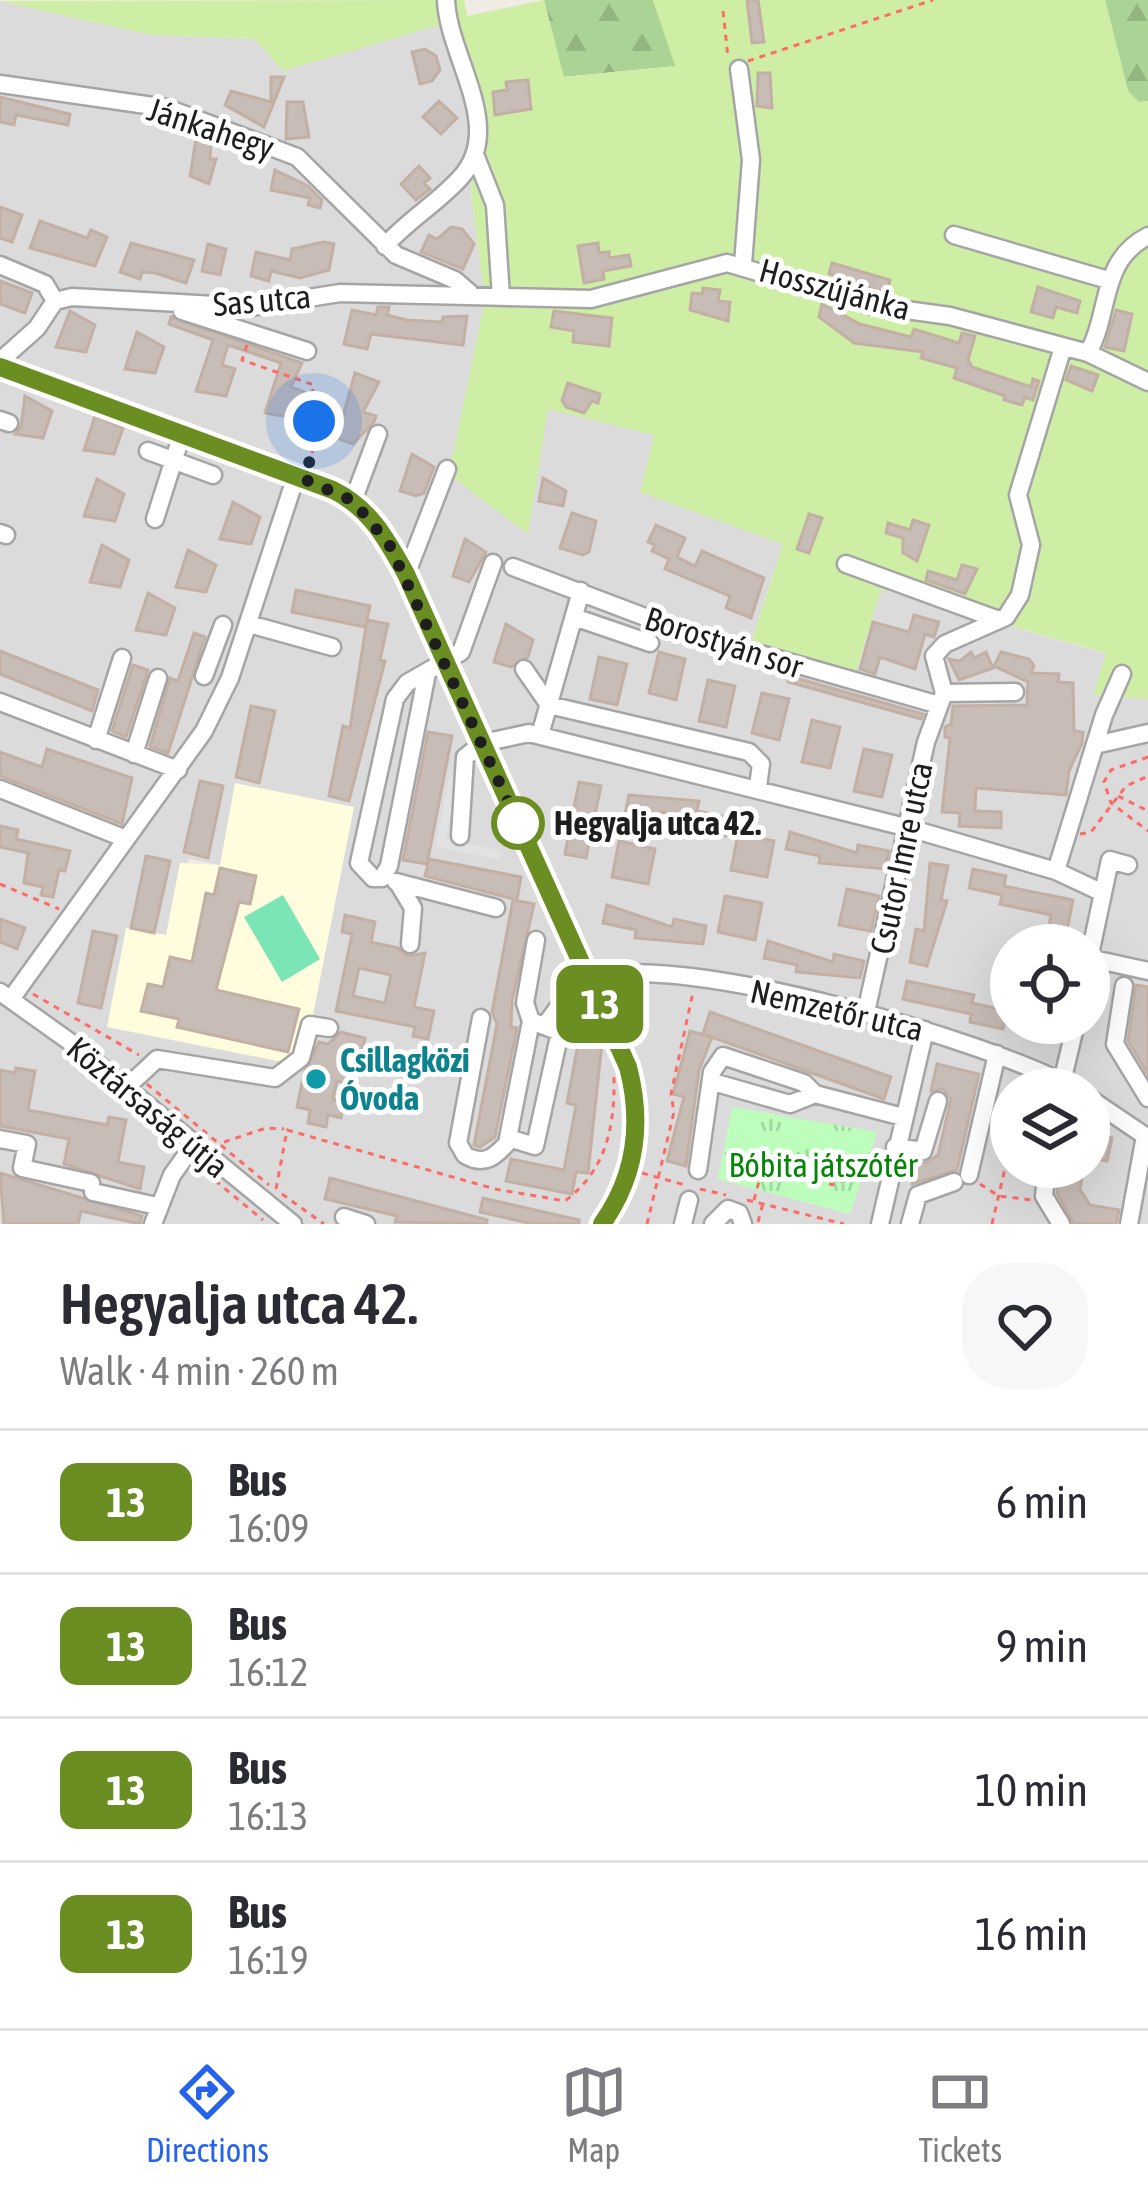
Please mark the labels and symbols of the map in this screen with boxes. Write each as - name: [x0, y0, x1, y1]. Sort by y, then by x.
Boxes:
- street label: Jánkahegy: [143, 90, 279, 166]
- street label: Hosszújánka: [755, 251, 915, 327]
- street label: Sas utca: [212, 277, 312, 323]
- your location: [284, 391, 344, 451]
- street label: Borostyán sor: [640, 599, 809, 686]
- street label: Csutor Imre utca: [862, 758, 940, 958]
- marker: Hegyalja utca 42.: [493, 798, 543, 848]
- place label: Hegyalja utca 42.: [554, 804, 761, 842]
- line badge: 13: [546, 965, 654, 1043]
- street label: Nemzetőr utca: [747, 972, 927, 1048]
- street label: Köztársaság útja: [60, 1029, 236, 1185]
- place label: Csillagközi Óvoda: [340, 1041, 470, 1117]
- marker: Csillagközi Óvoda: [303, 1066, 329, 1092]
- park label: Bóbita játszótér: [729, 1146, 919, 1184]

